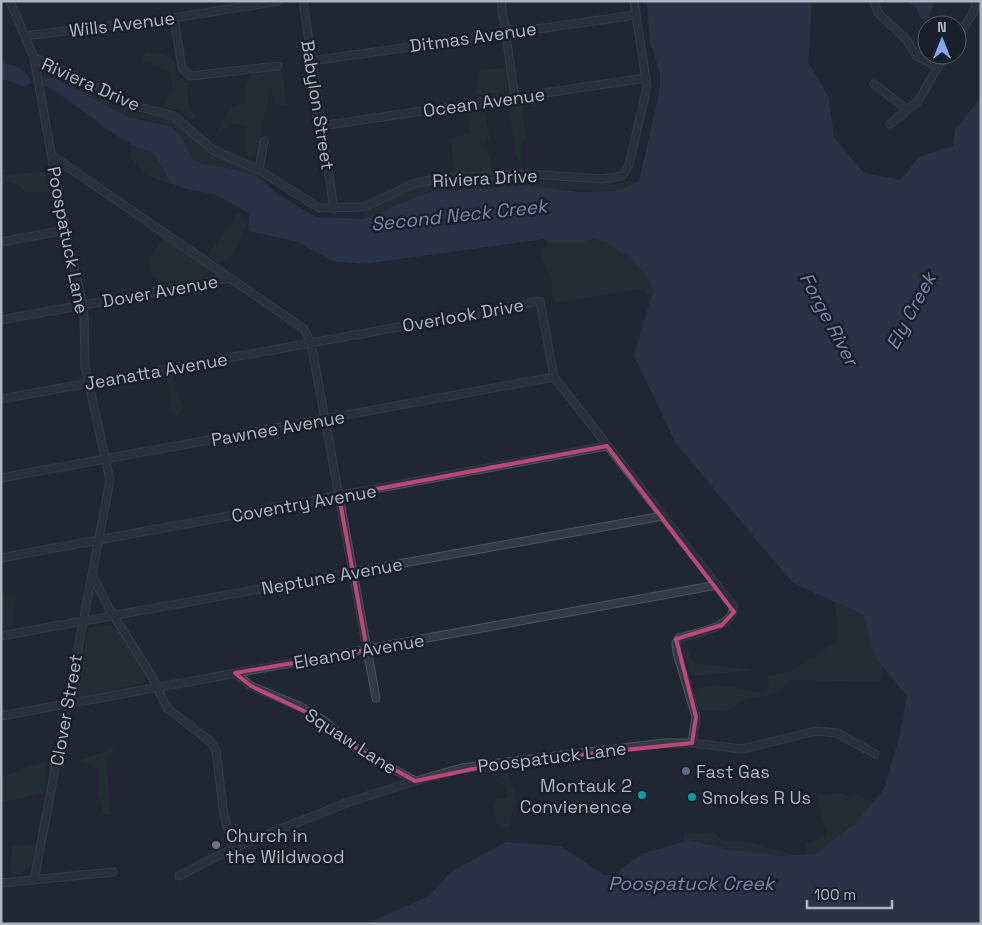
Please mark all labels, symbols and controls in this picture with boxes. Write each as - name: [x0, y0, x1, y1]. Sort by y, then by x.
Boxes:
- street label: Wills Avenue: [68, 6, 176, 42]
- north arrow: [917, 15, 967, 65]
- street label: Ditmas Avenue: [408, 17, 538, 57]
- text: N: [937, 18, 947, 36]
- street label: Babylon Street: [296, 38, 340, 172]
- street label: Riviera Drive: [38, 52, 144, 116]
- street label: Ocean Avenue: [422, 82, 546, 122]
- street label: Poospatuck Lane: [42, 164, 94, 316]
- street label: Riviera Drive: [432, 164, 538, 192]
- water label: Second Neck Creek: [370, 193, 551, 237]
- water label: Ely Creek: [880, 266, 943, 354]
- water label: Forge River: [794, 268, 865, 371]
- street label: Dover Avenue: [100, 269, 220, 313]
- street label: Overlook Drive: [400, 293, 526, 337]
- street label: Jeanatta Avenue: [83, 347, 229, 395]
- street label: Pawnee Avenue: [209, 405, 347, 451]
- street label: Coventry Avenue: [230, 479, 378, 527]
- street label: Neptune Avenue: [260, 552, 404, 600]
- street label: Eleanor Avenue: [292, 628, 426, 674]
- street label: Clover Street: [45, 652, 87, 768]
- street label: Squaw Lane: [301, 703, 401, 779]
- street label: Poospatuck Lane: [476, 736, 628, 778]
- place label: Fast Gas: [696, 760, 770, 783]
- marker: Fast Gas: [680, 765, 692, 777]
- place label: Montauk 2 Convienence: [520, 774, 632, 818]
- place label: Smokes R Us: [702, 786, 811, 809]
- marker: Montauk 2 Convienence: [636, 789, 648, 801]
- marker: Smokes R Us: [686, 791, 698, 803]
- place label: Church in the Wildwood: [226, 824, 345, 868]
- marker: Church in the Wildwood: [210, 839, 222, 851]
- water label: Poospatuck Creek: [608, 871, 777, 896]
- scale bar: [807, 878, 892, 910]
- text: 100 m: [814, 885, 856, 904]

